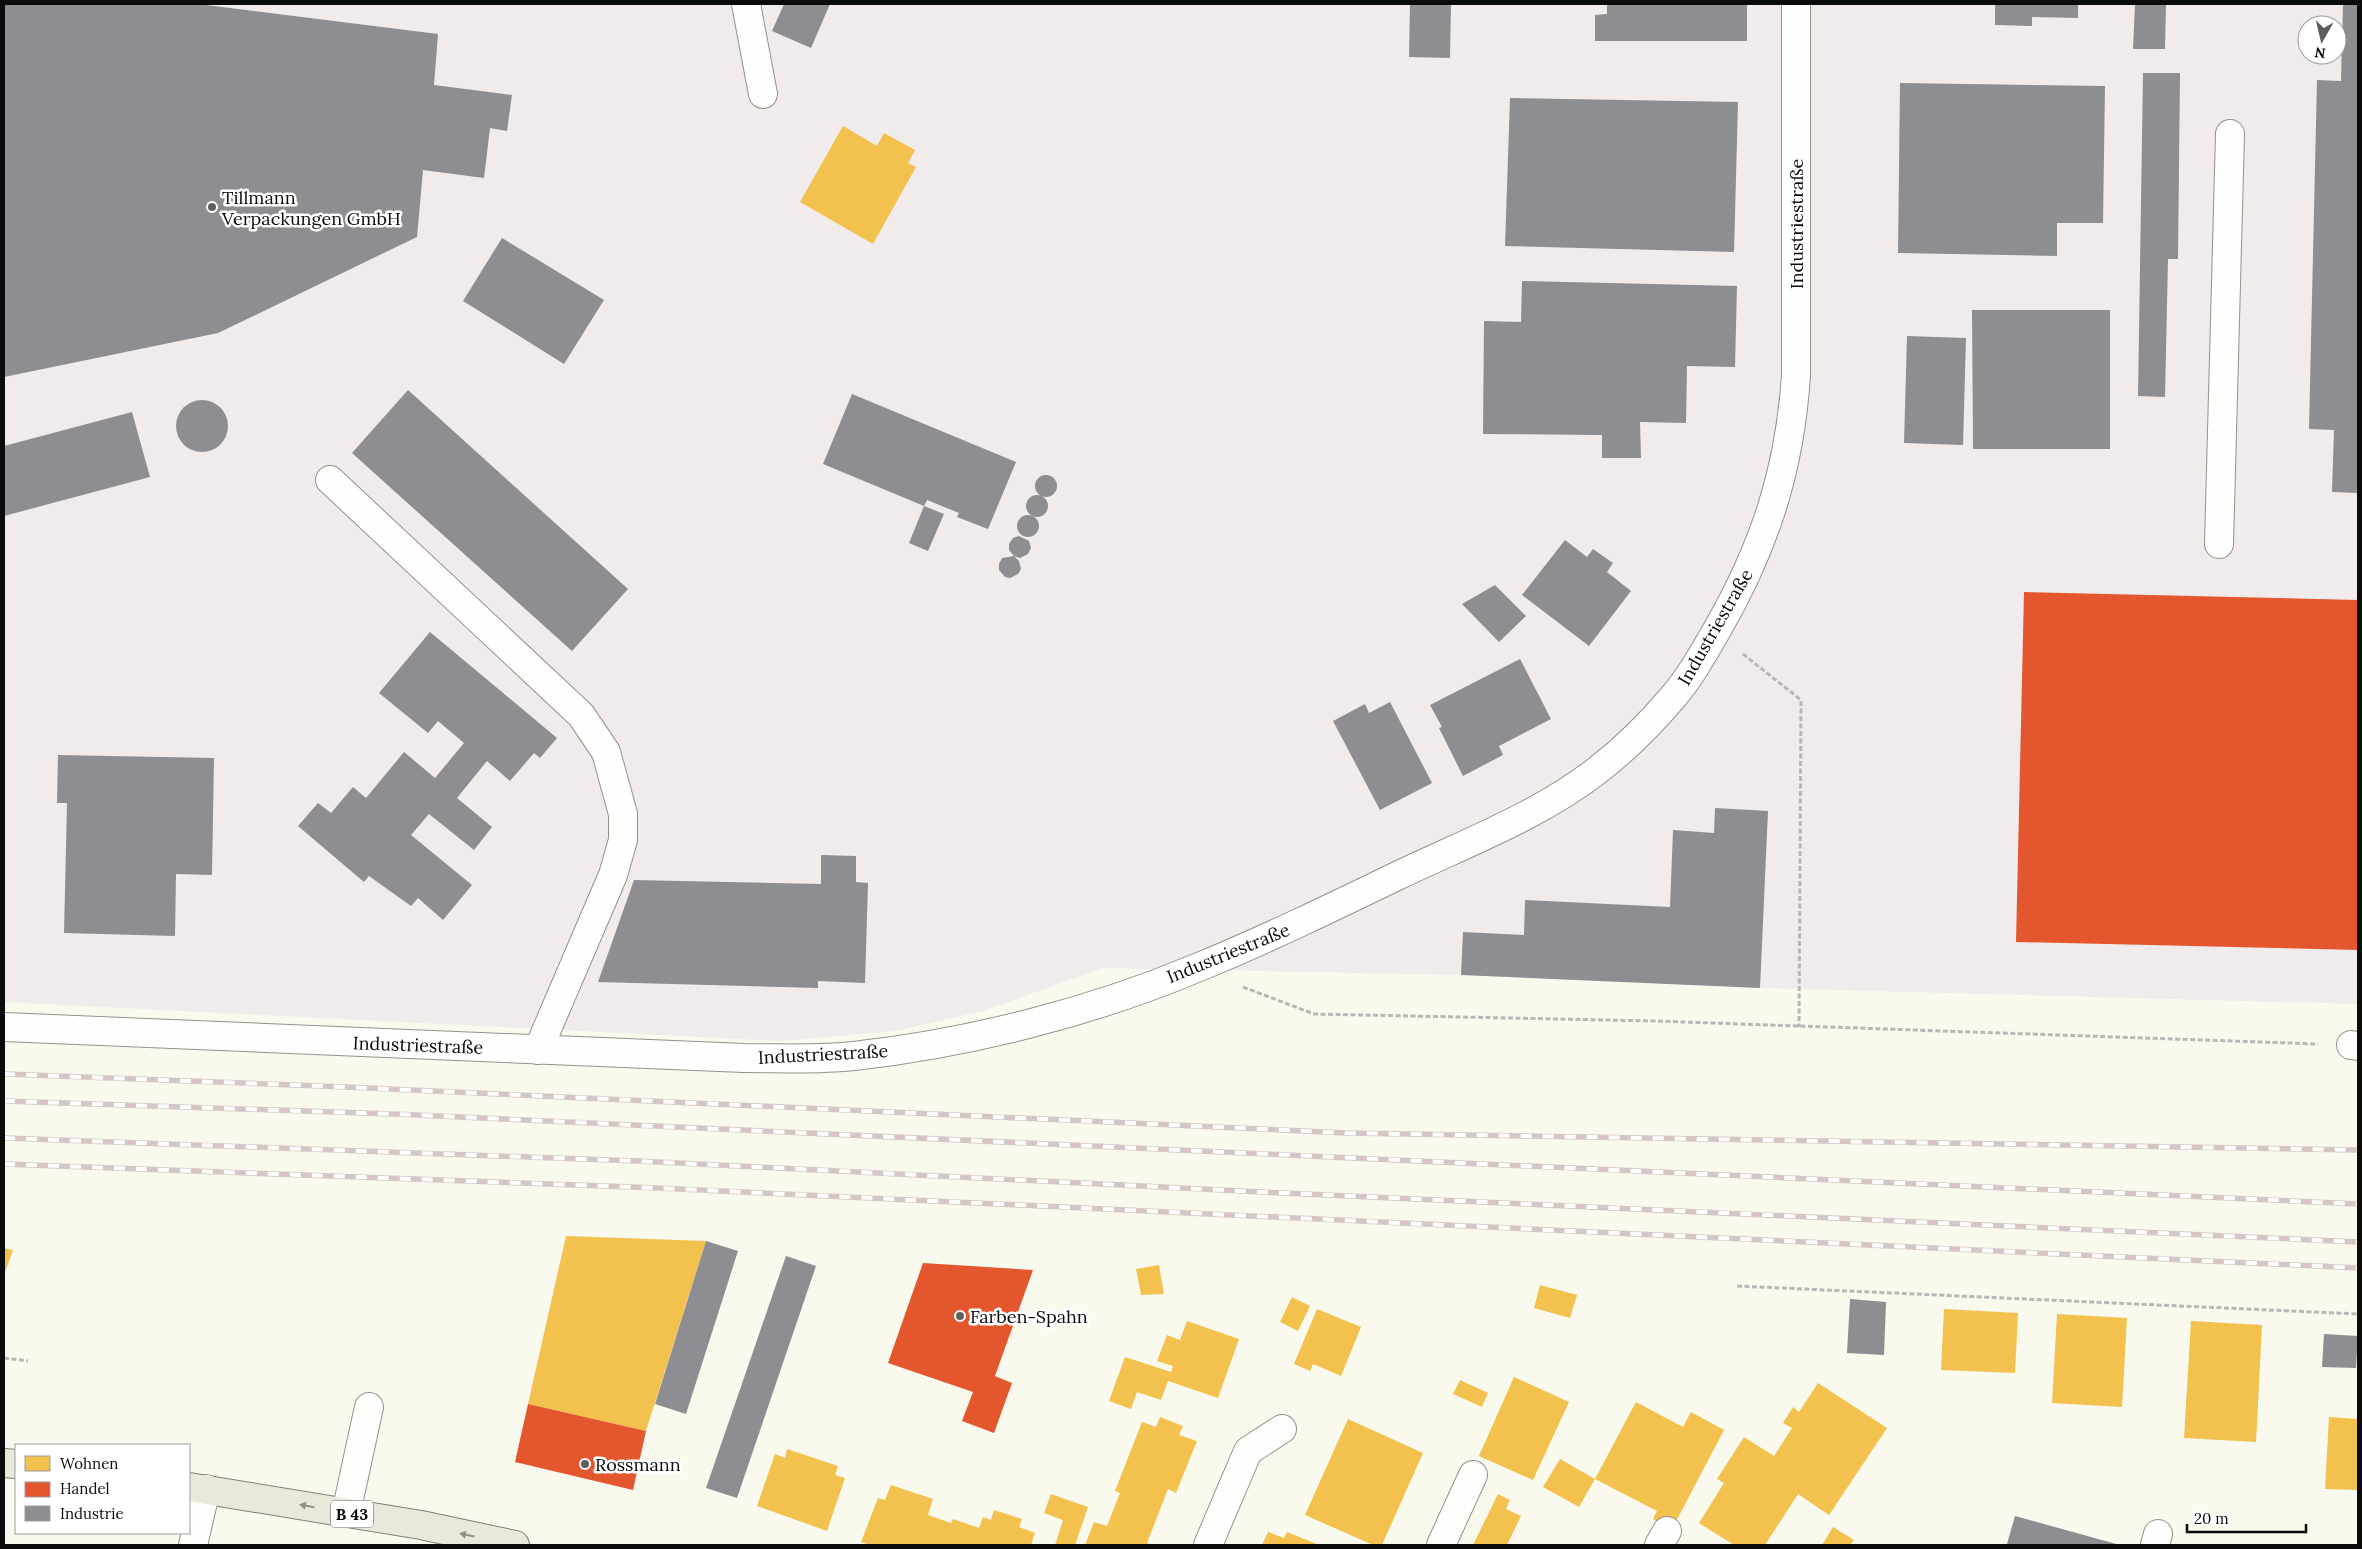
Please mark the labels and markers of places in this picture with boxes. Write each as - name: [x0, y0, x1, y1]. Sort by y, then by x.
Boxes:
- place label: Tillmann Verpackungen GmbH: [221, 186, 401, 230]
- marker: Tillmann Verpackungen GmbH: [206, 201, 218, 213]
- place label: Farben-Spahn: [970, 1305, 1088, 1328]
- marker: Farben-Spahn: [954, 1310, 966, 1322]
- place label: Rossmann: [595, 1453, 681, 1476]
- marker: Rossmann: [579, 1458, 591, 1470]

